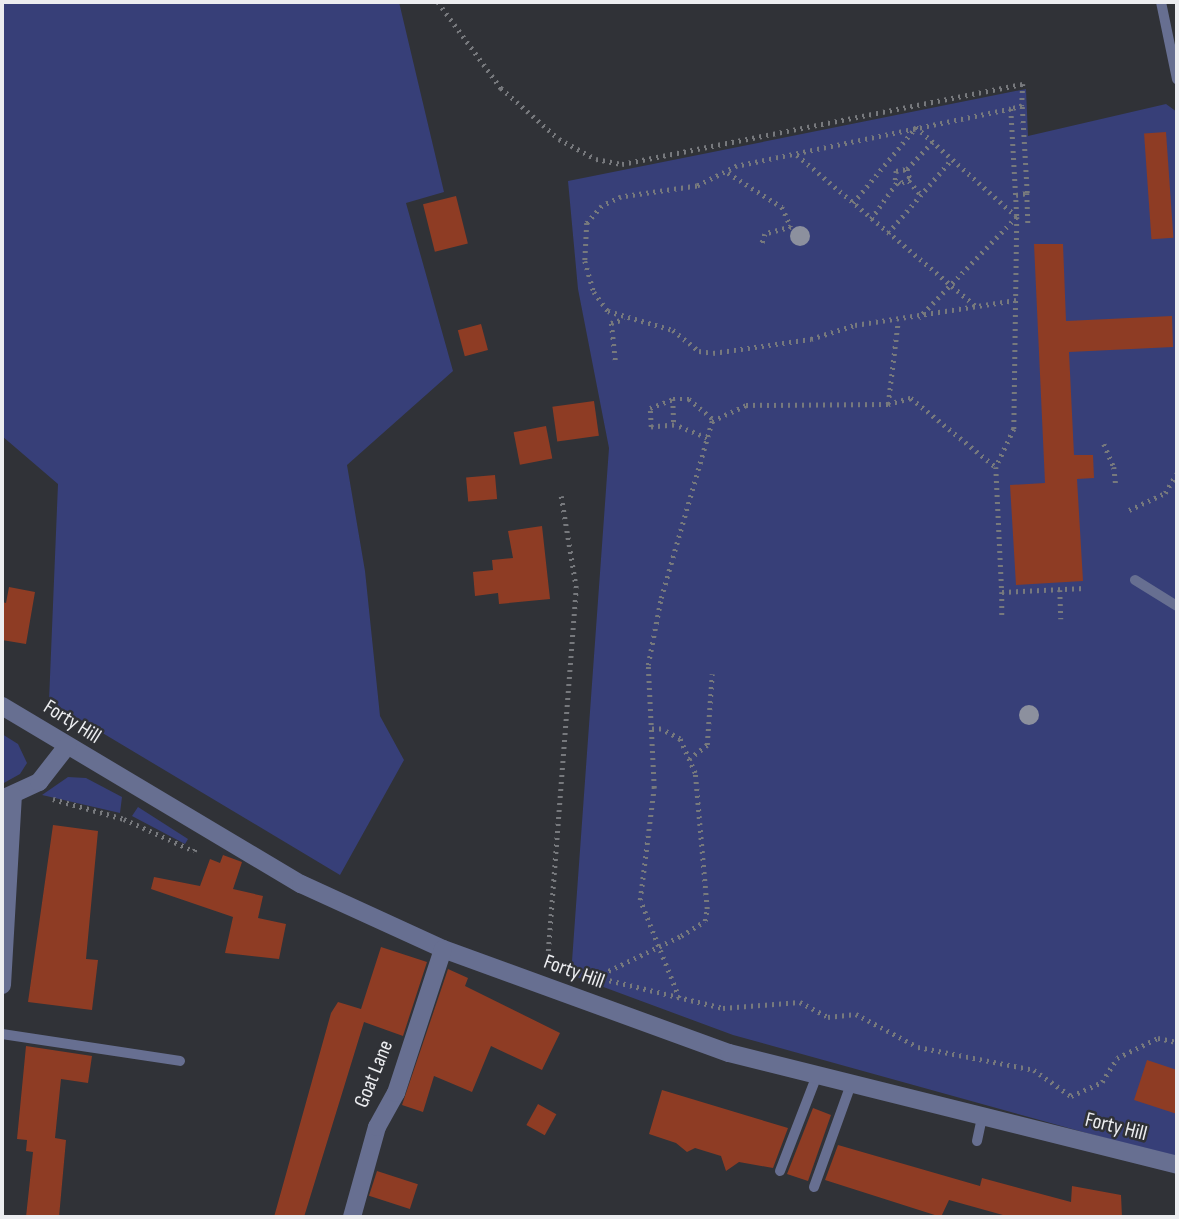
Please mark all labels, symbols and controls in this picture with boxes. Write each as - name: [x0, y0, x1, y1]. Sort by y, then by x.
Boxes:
- street label: Forty Hill: [39, 695, 105, 749]
- street label: Forty Hill: [540, 949, 608, 995]
- street label: Goat Lane: [349, 1037, 399, 1111]
- street label: Forty Hill: [1082, 1107, 1150, 1147]

